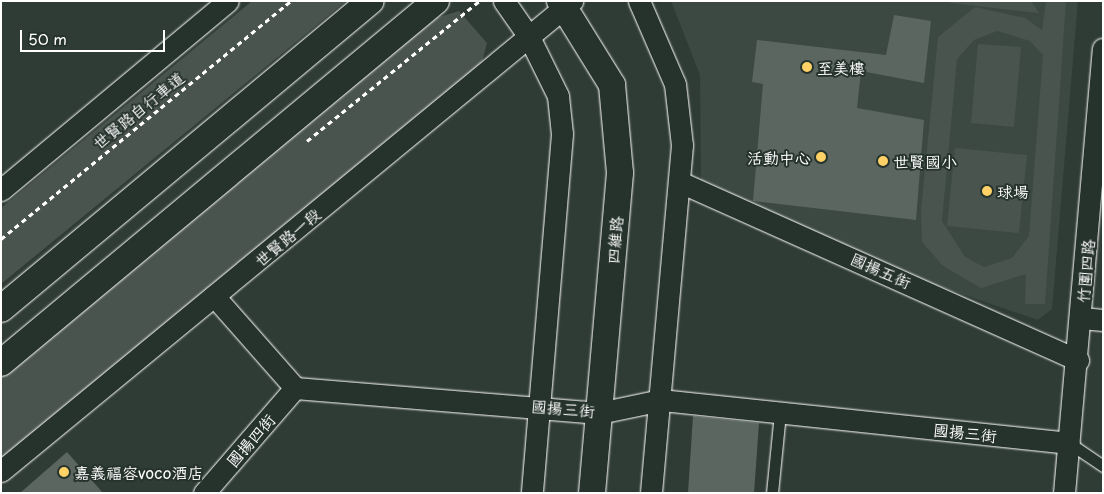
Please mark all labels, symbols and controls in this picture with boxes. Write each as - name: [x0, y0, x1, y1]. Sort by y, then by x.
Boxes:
- scale bar: [22, 20, 168, 52]
- text: 50 m: [28, 27, 67, 50]
- place label: 至美樓: [817, 57, 865, 77]
- marker: 至美樓: [801, 61, 813, 73]
- street label: 世賢路自行車道: [88, 67, 188, 153]
- place label: 活動中心: [747, 147, 811, 167]
- marker: 活動中心: [815, 151, 827, 163]
- place label: 世賢國小: [893, 151, 957, 171]
- marker: 世賢國小: [877, 155, 889, 167]
- place label: 球場: [997, 181, 1029, 201]
- marker: 球場: [981, 185, 993, 197]
- street label: 世賢路一段: [250, 204, 324, 270]
- street label: 四維路: [602, 215, 626, 265]
- street label: 竹圍四路: [1073, 238, 1097, 304]
- street label: 國揚五街: [848, 248, 914, 292]
- street label: 國揚三街: [530, 396, 596, 420]
- street label: 國揚四街: [222, 410, 278, 470]
- street label: 國揚三街: [932, 419, 998, 445]
- place label: 嘉義福容voco酒店: [74, 462, 203, 482]
- marker: 嘉義福容voco酒店: [58, 466, 70, 478]

